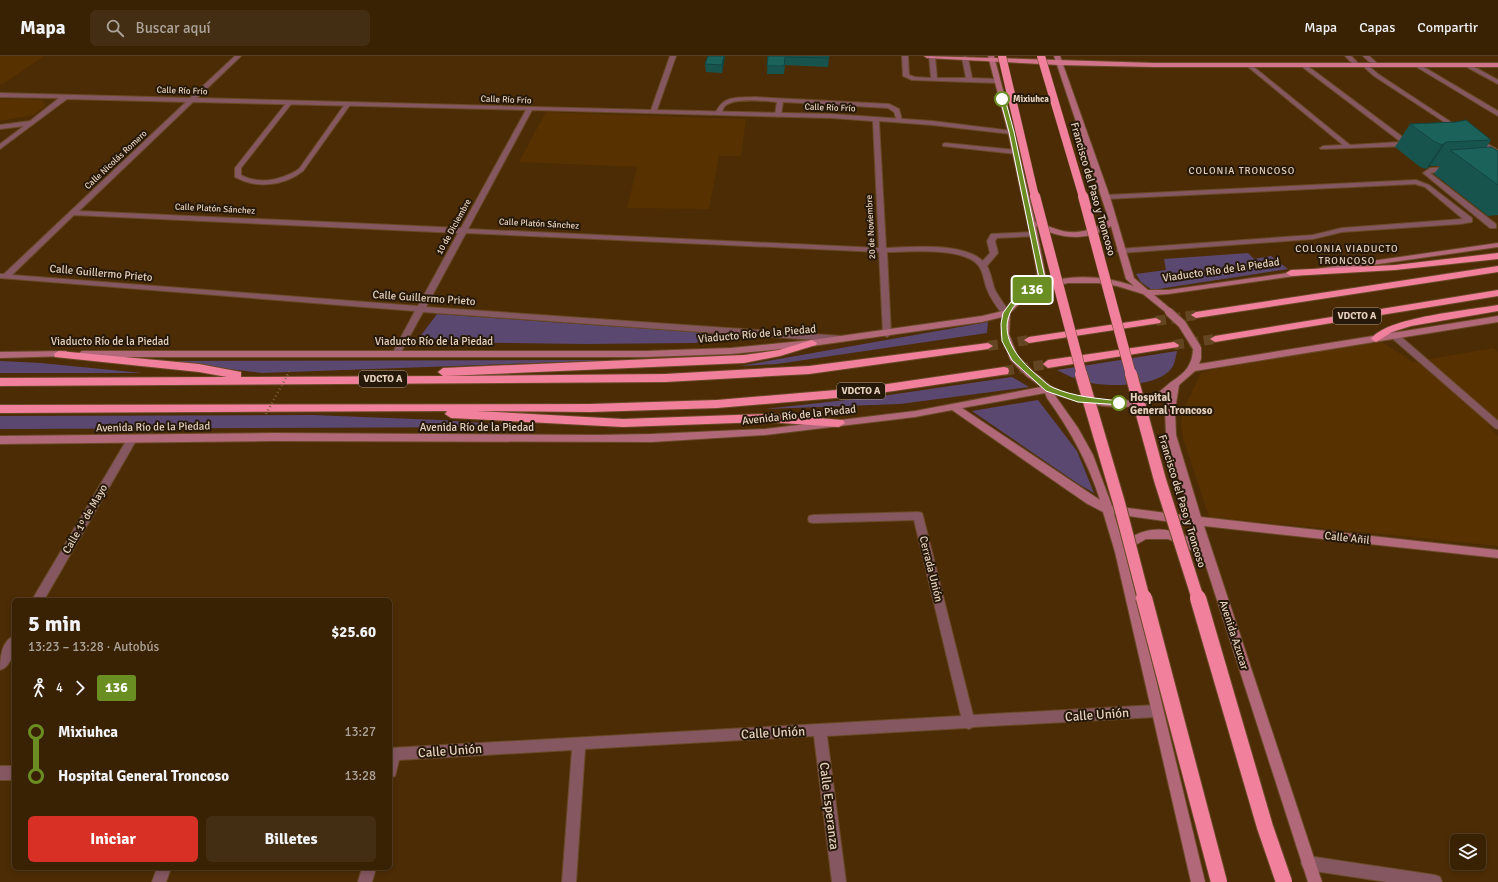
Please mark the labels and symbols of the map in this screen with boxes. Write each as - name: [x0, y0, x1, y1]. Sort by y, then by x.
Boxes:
- street label: Calle Río Frío: [156, 85, 208, 97]
- marker: Mixiuhca: [994, 91, 1010, 107]
- street label: Calle Río Frío: [480, 94, 532, 106]
- place label: Mixiuhca: [1013, 94, 1049, 105]
- street label: Calle Río Frío: [804, 102, 856, 114]
- street label: Francisco del Paso y Troncoso: [1068, 121, 1118, 258]
- street label: Calle Nicolás Romero: [82, 128, 150, 192]
- district label: COLONIA TRONCOSO: [1189, 165, 1295, 177]
- street label: 20 de Noviembre: [864, 194, 878, 259]
- street label: 10 de Diciembre: [434, 197, 474, 257]
- street label: Calle Platón Sánchez: [175, 201, 255, 217]
- street label: Calle Platón Sánchez: [499, 216, 579, 232]
- district label: COLONIA VIADUCTO TRONCOSO: [1295, 243, 1399, 267]
- street label: Viaducto Río de la Piedad: [1161, 255, 1281, 285]
- street label: Calle Guillermo Prieto: [49, 262, 153, 284]
- line badge: 136: [1009, 277, 1055, 303]
- street label: Calle Guillermo Prieto: [372, 288, 476, 308]
- road number: VDCTO A: [1333, 308, 1381, 324]
- street label: Viaducto Río de la Piedad: [697, 322, 817, 346]
- street label: Viaducto Río de la Piedad: [51, 335, 169, 348]
- street label: Viaducto Río de la Piedad: [375, 335, 493, 348]
- road number: VDCTO A: [359, 371, 407, 387]
- road number: VDCTO A: [837, 383, 885, 399]
- place label: Hospital General Troncoso: [1130, 391, 1213, 417]
- marker: Hospital General Troncoso: [1111, 395, 1127, 411]
- street label: Avenida Río de la Piedad: [741, 403, 857, 427]
- street label: Avenida Río de la Piedad: [96, 420, 210, 434]
- street label: Avenida Río de la Piedad: [420, 421, 534, 434]
- street label: Francisco del Paso y Troncoso: [1156, 433, 1209, 569]
- street label: Calle 1º de Mayo: [60, 482, 110, 556]
- street label: Calle Añil: [1324, 529, 1370, 547]
- street label: Cerrada Unión: [917, 535, 945, 603]
- street label: Avenida Azucar: [1217, 599, 1251, 671]
- street label: Calle Unión: [1064, 705, 1130, 725]
- street label: Calle Unión: [741, 723, 805, 743]
- street label: Calle Unión: [417, 741, 483, 761]
- street label: Calle Esperanza: [816, 761, 842, 851]

